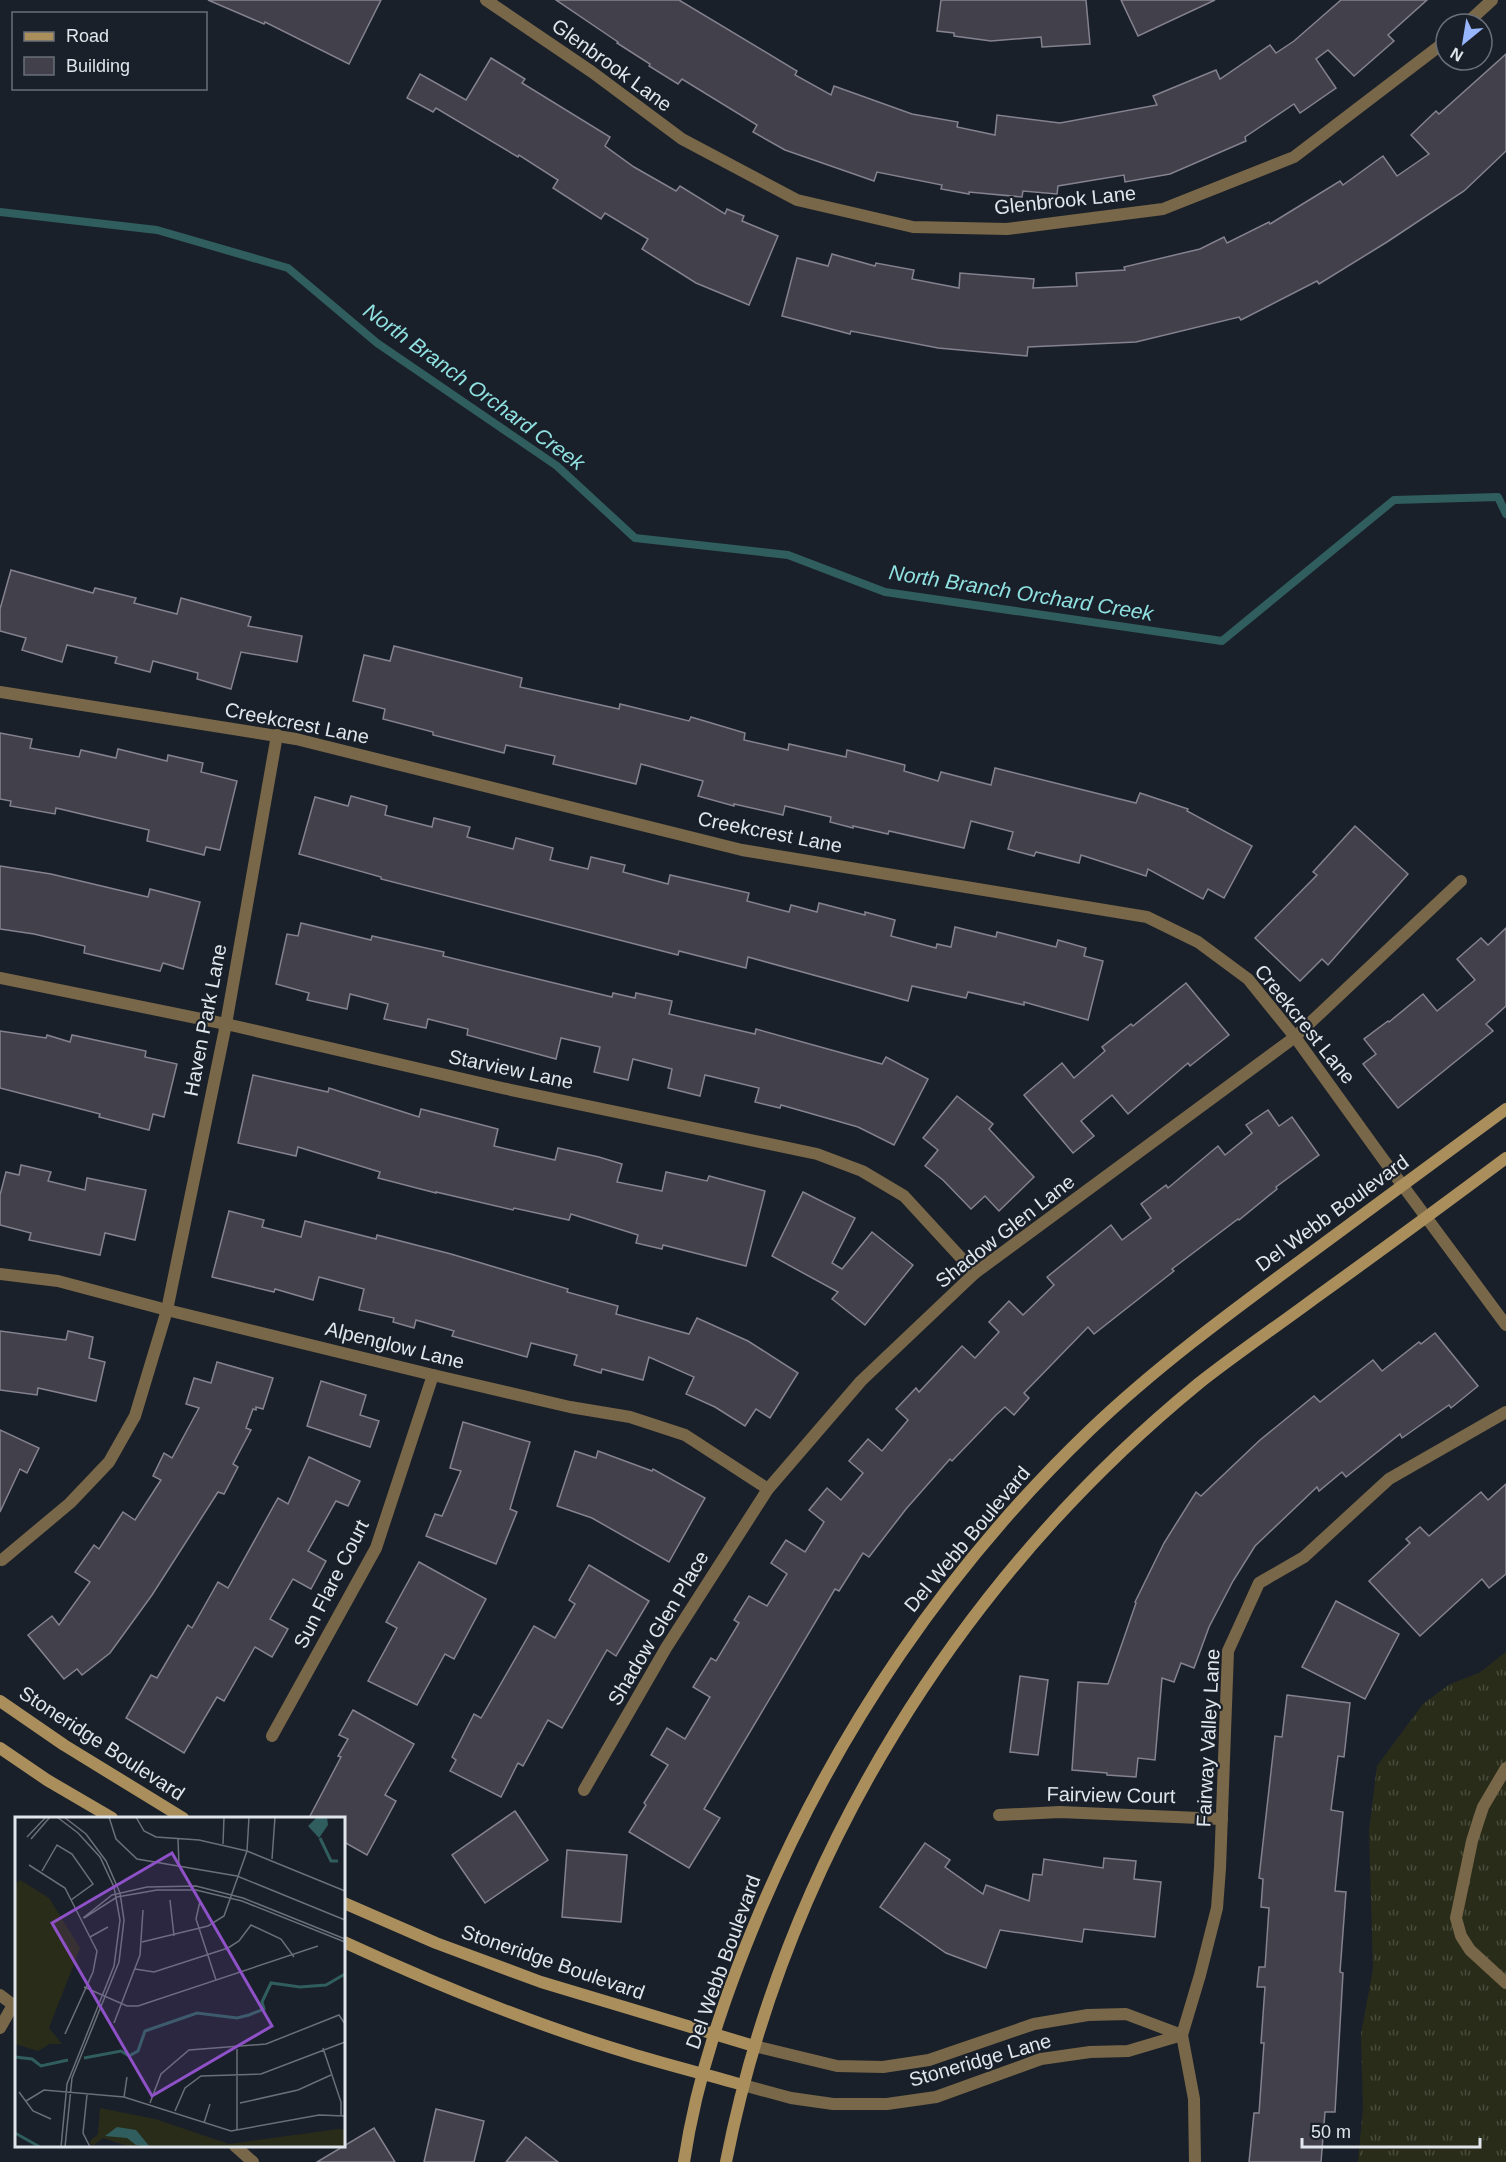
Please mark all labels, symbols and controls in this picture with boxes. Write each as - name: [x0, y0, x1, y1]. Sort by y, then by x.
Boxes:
- legend: [12, 12, 207, 90]
- north arrow: [1434, 12, 1494, 72]
- street label: Glenbrook Lane: [548, 14, 676, 116]
- text: Road: [66, 26, 109, 46]
- text: N: [1447, 44, 1466, 65]
- text: Building: [66, 56, 130, 76]
- street label: Glenbrook Lane: [993, 182, 1137, 218]
- water label: North Branch Orchard Creek: [359, 299, 590, 475]
- water label: North Branch Orchard Creek: [887, 560, 1156, 625]
- street label: Creekcrest Lane: [223, 698, 371, 748]
- street label: Creekcrest Lane: [696, 807, 844, 857]
- street label: Haven Park Lane: [179, 942, 231, 1098]
- street label: Creekcrest Lane: [1250, 960, 1360, 1088]
- street label: Starview Lane: [447, 1045, 575, 1093]
- street label: Del Webb Boulevard: [1251, 1150, 1413, 1276]
- street label: Shadow Glen Lane: [931, 1170, 1079, 1292]
- street label: Alpenglow Lane: [323, 1317, 467, 1373]
- street label: Del Webb Boulevard: [900, 1462, 1034, 1616]
- street label: Sun Flare Court: [289, 1516, 373, 1652]
- street label: Shadow Glen Place: [603, 1547, 713, 1709]
- street label: Fairway Valley Lane: [1192, 1648, 1224, 1828]
- street label: Stoneridge Boulevard: [15, 1681, 189, 1805]
- street label: Fairview Court: [1046, 1783, 1176, 1807]
- inset map: [15, 1817, 345, 2147]
- street label: Del Webb Boulevard: [681, 1872, 765, 2052]
- street label: Stoneridge Boulevard: [458, 1920, 648, 2004]
- street label: Stoneridge Lane: [906, 2029, 1054, 2091]
- scale bar: [1302, 2111, 1480, 2149]
- text: 50 m: [1311, 2122, 1351, 2142]

